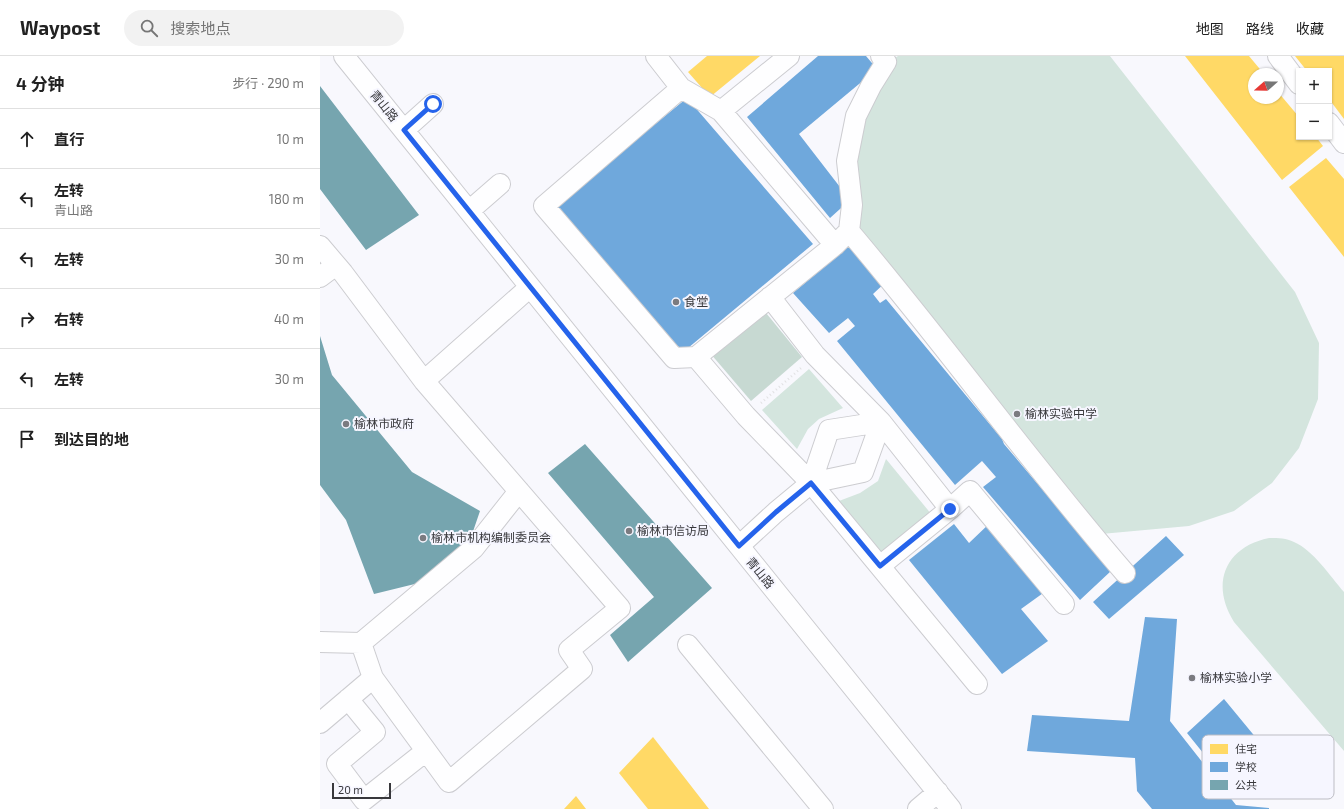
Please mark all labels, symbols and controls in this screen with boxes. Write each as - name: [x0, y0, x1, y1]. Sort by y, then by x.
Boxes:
- search box: [124, 10, 404, 46]
- text: Waypost: [20, 16, 100, 39]
- icon: search: [138, 17, 160, 39]
- text: 搜索地点: [170, 19, 230, 37]
- text: 地图: [1196, 20, 1224, 37]
- text: 路线: [1246, 20, 1274, 37]
- text: 收藏: [1296, 20, 1324, 37]
- north arrow: [1248, 68, 1284, 104]
- map controls: [1296, 68, 1332, 140]
- button: +: [1296, 68, 1332, 104]
- text: 4 分钟: [16, 73, 65, 93]
- text: 步行 · 290 m: [232, 75, 304, 91]
- street label: 青山路: [368, 87, 402, 124]
- route start: [424, 95, 442, 113]
- button: −: [1296, 104, 1332, 140]
- icon: ahead: [16, 128, 38, 150]
- text: 直行: [54, 130, 84, 148]
- text: 10 m: [277, 131, 304, 147]
- text: 左转: [54, 181, 84, 199]
- icon: left: [16, 188, 38, 210]
- text: 180 m: [269, 191, 304, 207]
- text: 青山路: [54, 202, 93, 218]
- icon: left: [16, 248, 38, 270]
- text: 左转: [54, 250, 84, 268]
- text: 30 m: [275, 251, 304, 267]
- place label: 食堂: [684, 294, 708, 308]
- marker: 食堂: [671, 297, 681, 307]
- icon: right: [16, 308, 38, 330]
- text: 右转: [54, 310, 84, 328]
- text: 40 m: [274, 311, 304, 327]
- icon: left: [16, 368, 38, 390]
- text: 左转: [54, 370, 84, 388]
- text: 30 m: [275, 371, 304, 387]
- place label: 榆林实验中学: [1025, 406, 1097, 420]
- marker: 榆林实验中学: [1012, 409, 1022, 419]
- place label: 榆林市政府: [354, 416, 414, 430]
- marker: 榆林市政府: [341, 419, 351, 429]
- icon: arrive: [16, 428, 38, 450]
- text: 到达目的地: [54, 430, 129, 448]
- route end: [941, 500, 959, 518]
- place label: 榆林市信访局: [637, 523, 709, 537]
- marker: 榆林市信访局: [624, 526, 634, 536]
- place label: 榆林市机构编制委员会: [431, 530, 551, 544]
- marker: 榆林市机构编制委员会: [418, 533, 428, 543]
- street label: 青山路: [744, 554, 778, 591]
- place label: 榆林实验小学: [1200, 670, 1272, 684]
- marker: 榆林实验小学: [1187, 673, 1197, 683]
- legend: [1202, 735, 1334, 799]
- text: 住宅: [1235, 742, 1257, 755]
- text: 学校: [1235, 760, 1257, 773]
- text: 公共: [1235, 778, 1257, 791]
- scale bar: [332, 781, 391, 800]
- text: 20 m: [338, 783, 363, 796]

